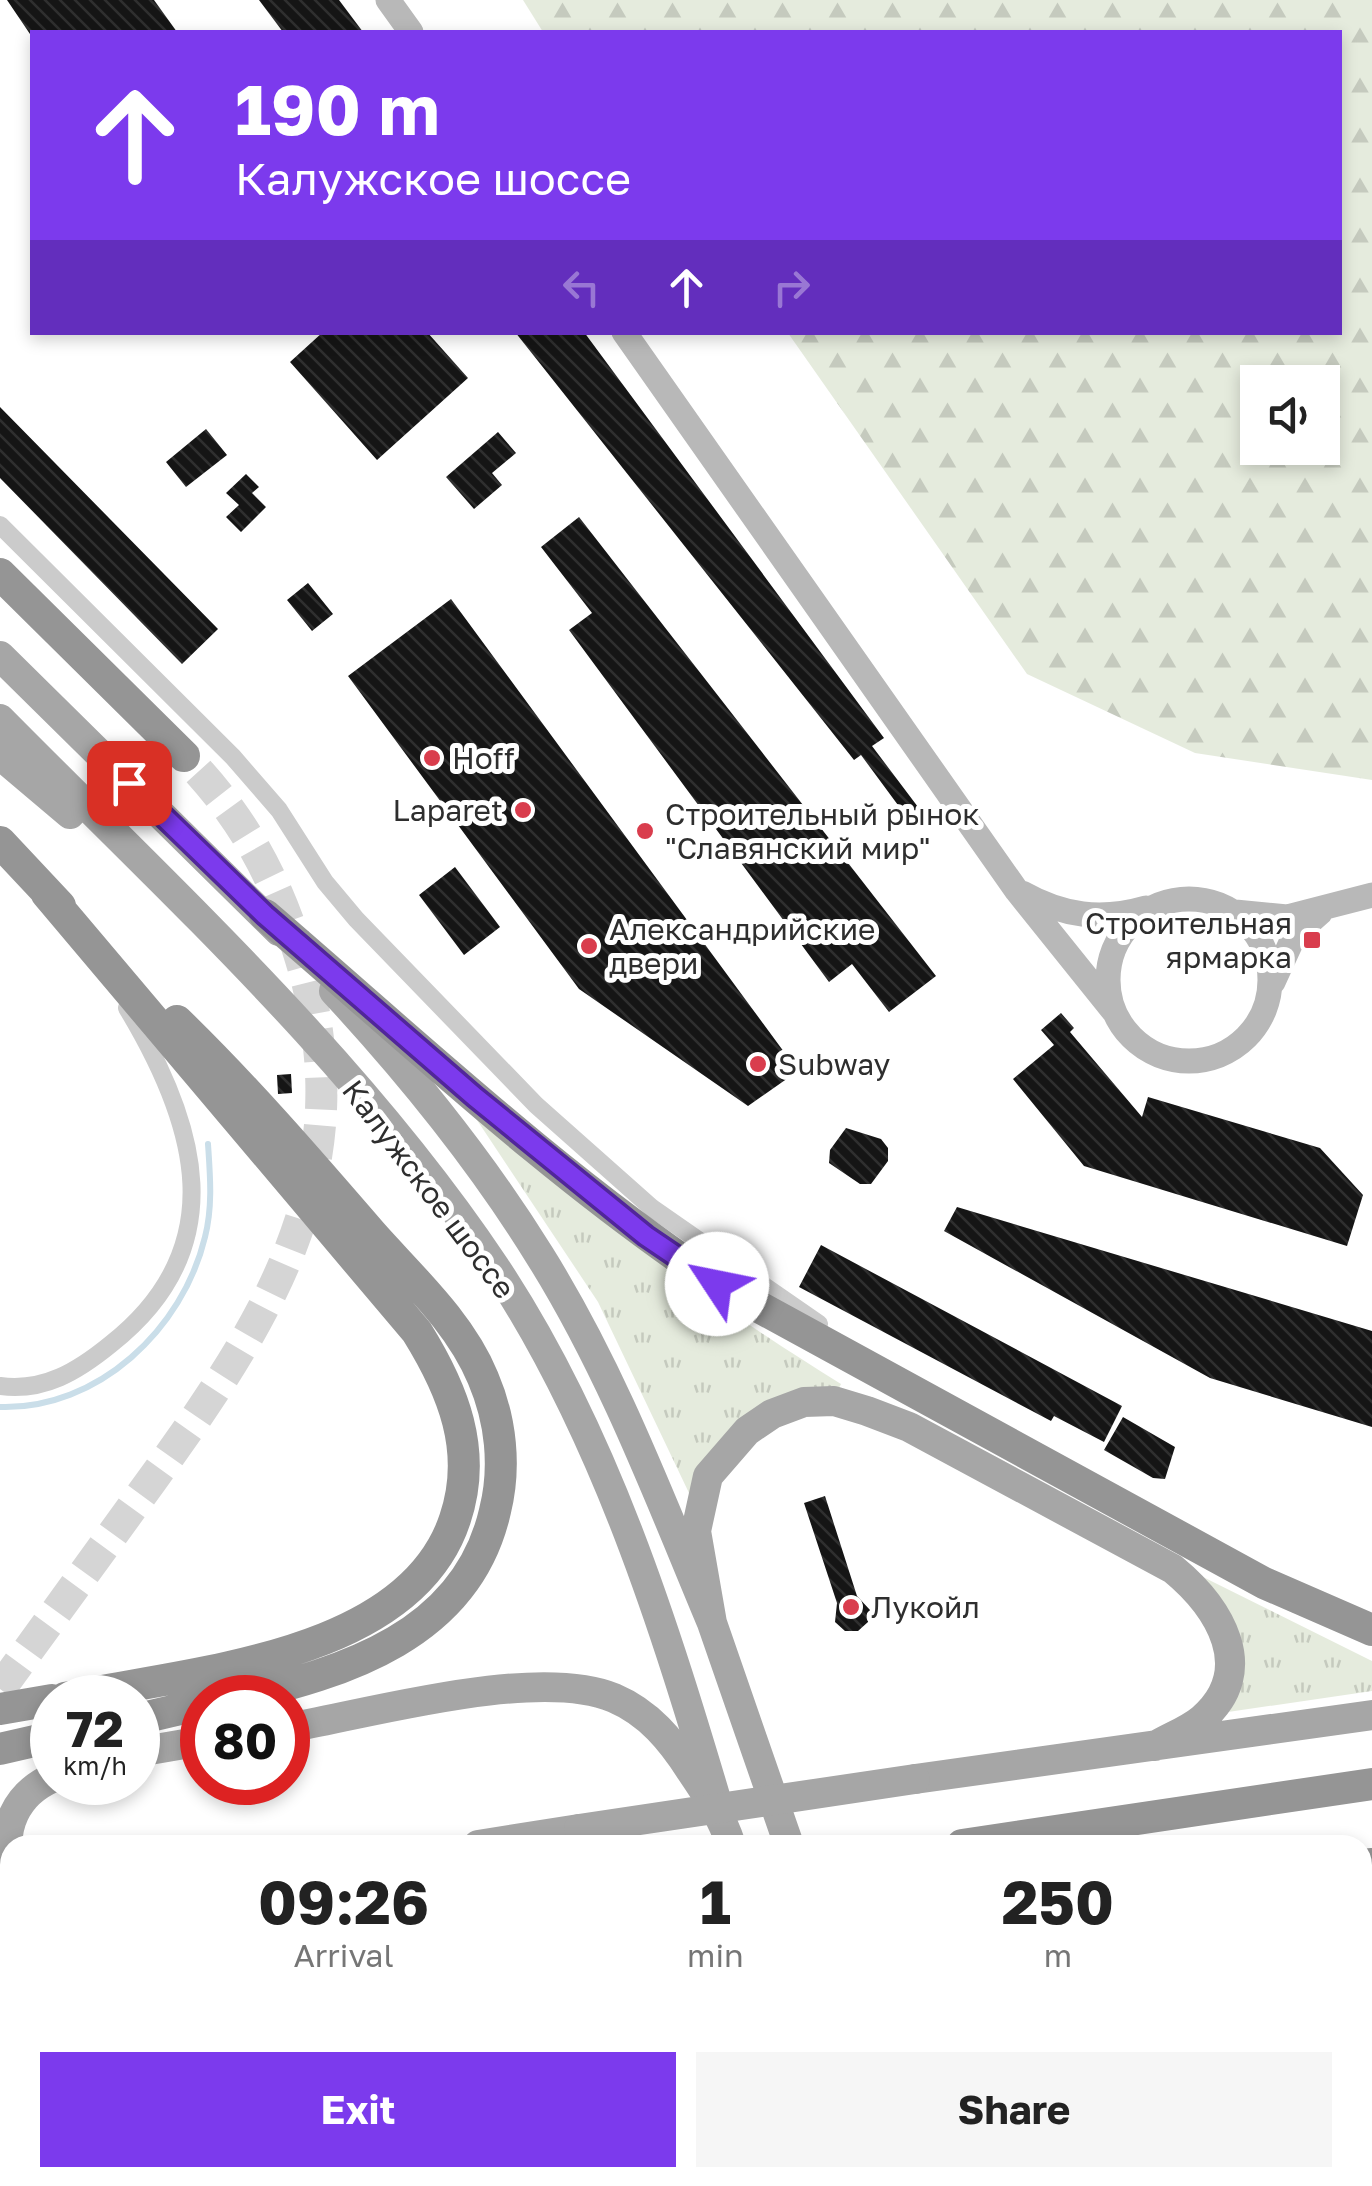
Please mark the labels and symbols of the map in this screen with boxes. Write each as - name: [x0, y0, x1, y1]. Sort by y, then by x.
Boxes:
- place label: Hoff: [452, 740, 515, 776]
- pin: [87, 741, 172, 826]
- marker: Hoff: [421, 747, 443, 769]
- place label: Laparet: [392, 792, 503, 828]
- place label: Строительный рынок "Славянский мир": [665, 796, 980, 866]
- marker: Laparet: [512, 799, 534, 821]
- marker: Строительный рынок "Славянский мир": [634, 820, 656, 842]
- place label: Строительная ярмарка: [1085, 905, 1292, 975]
- place label: Александрийские двери: [609, 911, 875, 981]
- marker: Строительная ярмарка: [1301, 929, 1323, 951]
- marker: Александрийские двери: [578, 935, 600, 957]
- place label: Subway: [778, 1046, 891, 1082]
- marker: Subway: [747, 1053, 769, 1075]
- street label: Калужское шоссе: [335, 1073, 523, 1305]
- position arrow: [665, 1232, 769, 1336]
- place label: Лукойл: [871, 1589, 980, 1625]
- marker: Лукойл: [840, 1596, 862, 1618]
- speed limit sign: 80: [180, 1675, 310, 1805]

